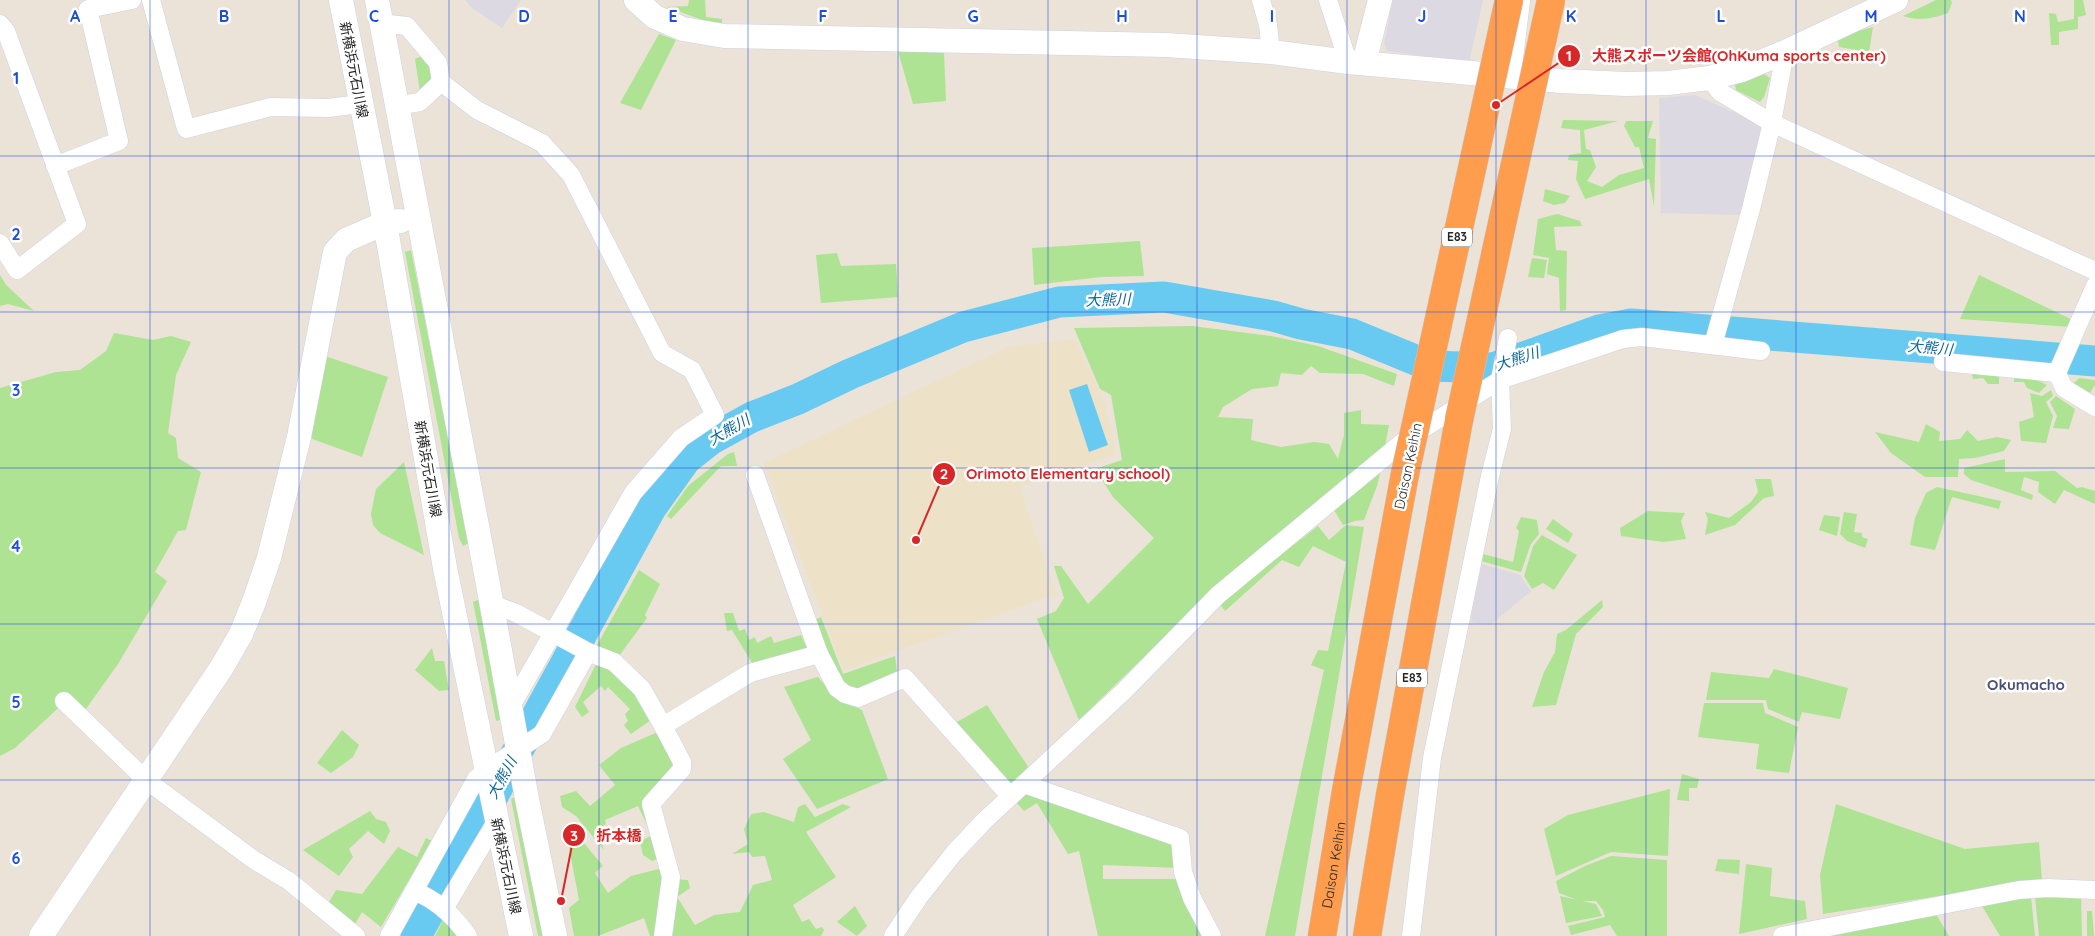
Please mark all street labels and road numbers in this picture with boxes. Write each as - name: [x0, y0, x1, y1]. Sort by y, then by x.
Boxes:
- street label: 新横浜元石川線: [336, 20, 372, 120]
- road number: E83: [1442, 228, 1472, 246]
- street label: 新横浜元石川線: [411, 419, 445, 519]
- street label: Daisan Keihin: [1390, 421, 1426, 511]
- road number: E83: [1397, 668, 1427, 688]
- street label: 新横浜元石川線: [487, 816, 525, 916]
- street label: Daisan Keihin: [1318, 820, 1350, 910]

